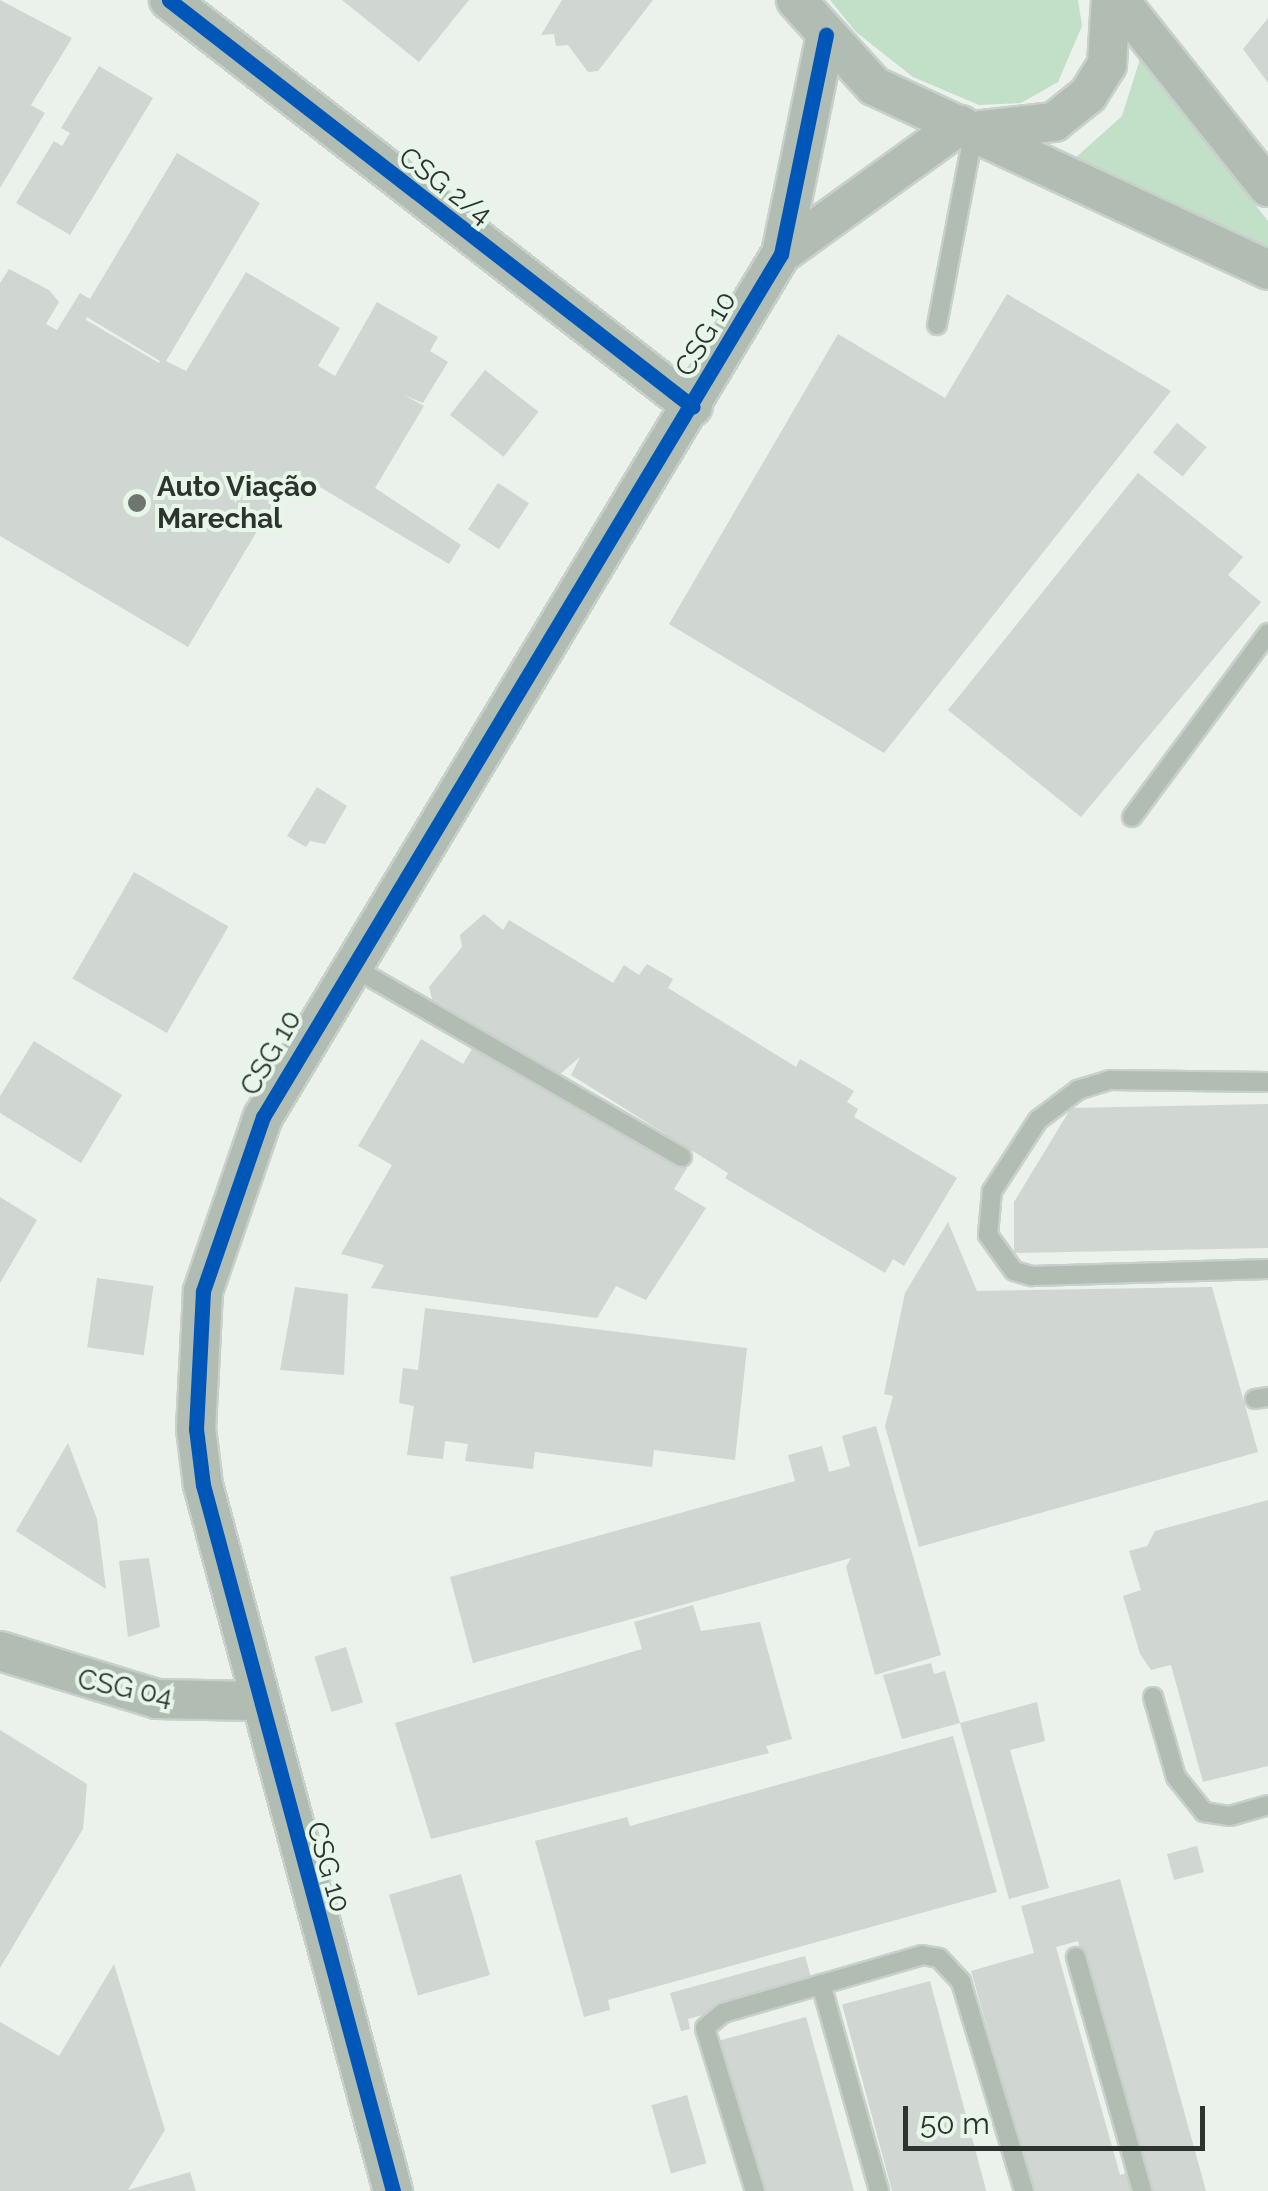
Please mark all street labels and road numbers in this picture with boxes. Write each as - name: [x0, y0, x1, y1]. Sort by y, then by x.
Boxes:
- street label: CSG 2/4: [392, 140, 498, 232]
- street label: CSG 10: [668, 286, 744, 382]
- street label: CSG 10: [233, 1005, 309, 1101]
- street label: CSG 04: [75, 1662, 175, 1714]
- street label: CSG 10: [299, 1818, 357, 1916]

